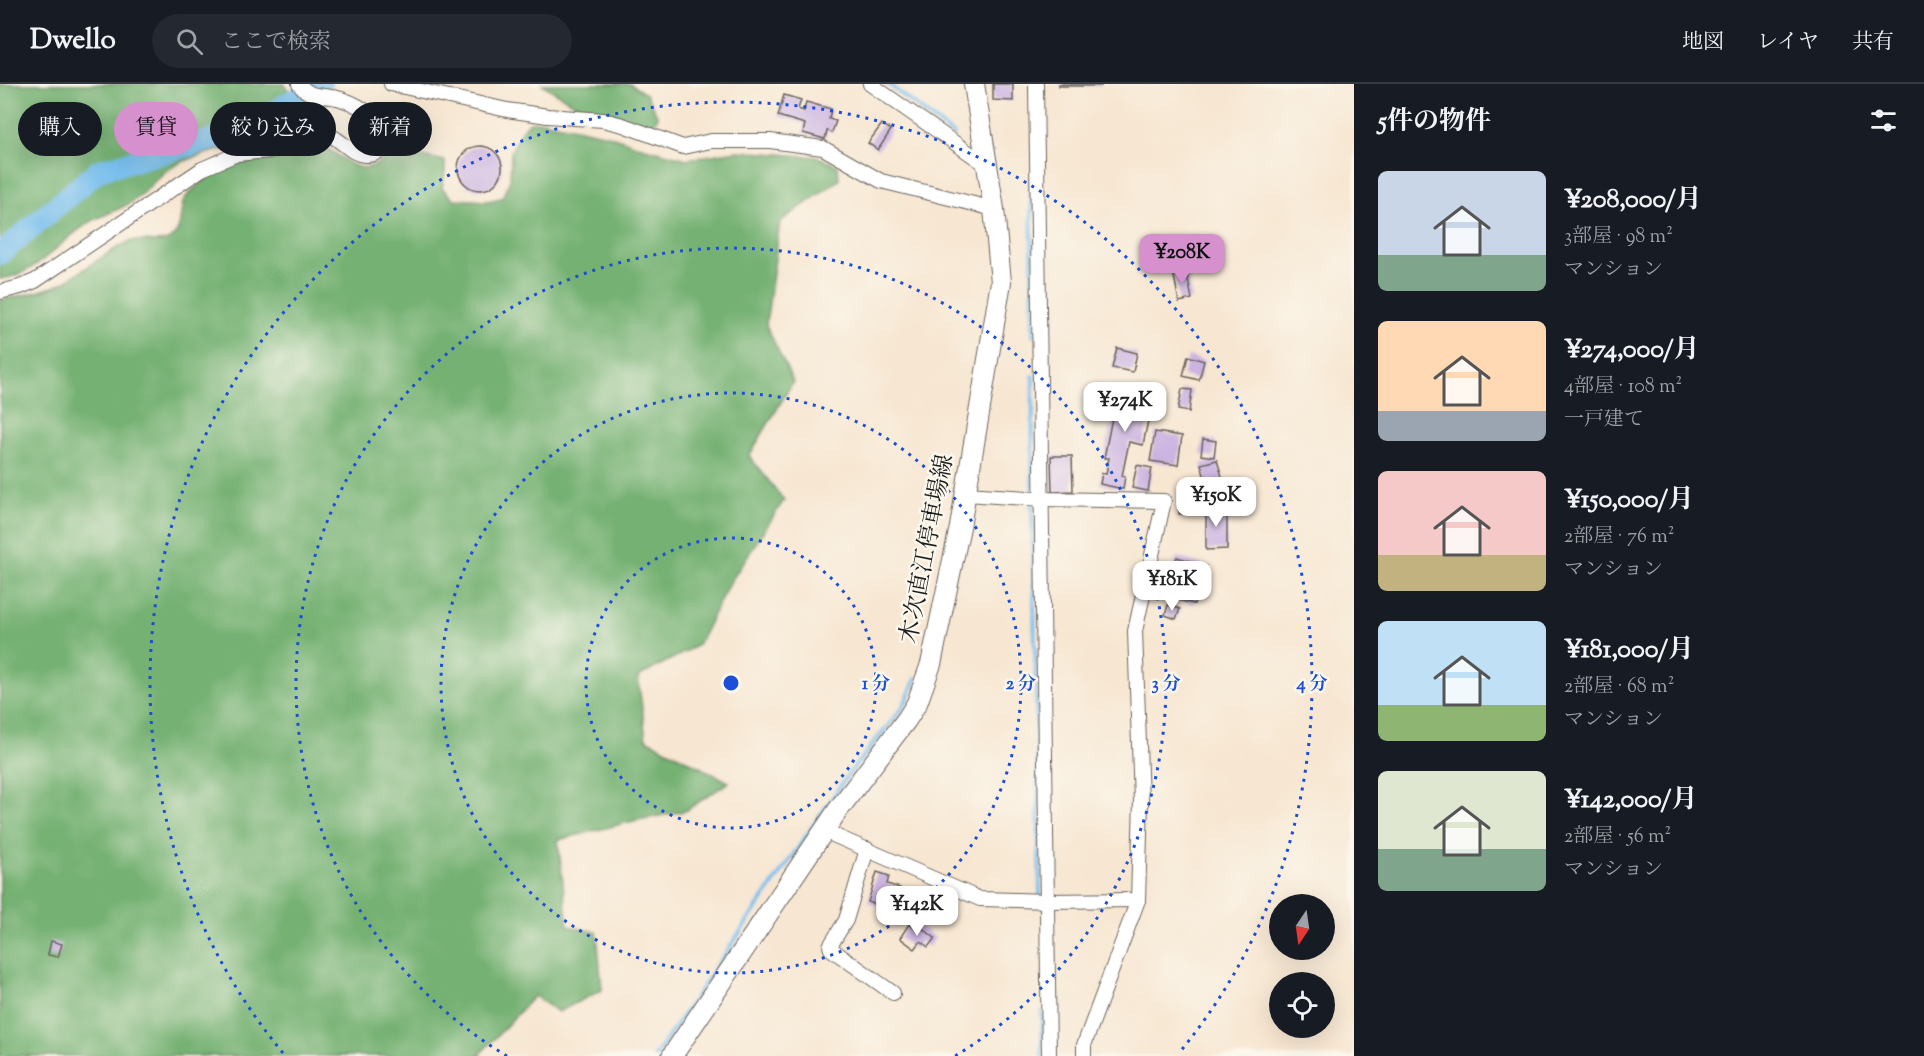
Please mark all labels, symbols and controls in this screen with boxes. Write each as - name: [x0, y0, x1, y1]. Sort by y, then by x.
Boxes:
- search box: [152, 14, 572, 68]
- text: Dwello: [30, 21, 116, 61]
- icon: search: [173, 25, 206, 58]
- text: ここで検索: [221, 27, 331, 59]
- text: 地図: [1682, 28, 1724, 58]
- text: レイヤ: [1757, 28, 1819, 58]
- text: 共有: [1852, 28, 1894, 58]
- chip: 購入: [18, 102, 102, 156]
- chip: 賃貸: [114, 102, 198, 156]
- chip: 絞り込み: [210, 102, 336, 156]
- chip: 新着: [348, 102, 432, 156]
- text: 5件の物件: [1378, 104, 1491, 141]
- icon: filters: [1867, 104, 1900, 137]
- text: ¥208,000/月: [1564, 182, 1702, 219]
- icon: home: [1426, 195, 1498, 267]
- text: 3部屋 · 98 m²: [1564, 223, 1673, 252]
- pin: ¥208K: [1140, 234, 1224, 285]
- text: ¥208K: [1153, 239, 1211, 268]
- text: マンション: [1564, 256, 1663, 285]
- text: ¥274,000/月: [1564, 332, 1700, 369]
- icon: home: [1426, 345, 1498, 417]
- text: 4部屋 · 108 m²: [1564, 373, 1682, 402]
- pin: ¥274K: [1083, 382, 1167, 433]
- text: ¥274K: [1097, 387, 1153, 416]
- text: 一戸建て: [1564, 406, 1644, 435]
- street label: 木次直江停車場線: [893, 452, 963, 646]
- pin: ¥150K: [1174, 477, 1258, 528]
- text: ¥150K: [1190, 482, 1242, 511]
- text: ¥150,000/月: [1564, 482, 1694, 519]
- icon: home: [1426, 495, 1498, 567]
- text: 2部屋 · 76 m²: [1564, 523, 1674, 552]
- text: マンション: [1564, 556, 1663, 585]
- pin: ¥181K: [1130, 561, 1214, 612]
- text: ¥181K: [1147, 566, 1197, 595]
- text: ¥181,000/月: [1564, 632, 1694, 669]
- icon: home: [1426, 645, 1498, 717]
- text: 1 分: [862, 672, 890, 698]
- text: 2 分: [1006, 672, 1036, 698]
- text: 3 分: [1151, 672, 1181, 698]
- text: 4 分: [1296, 672, 1327, 698]
- centre of rings: [721, 673, 741, 693]
- text: 2部屋 · 68 m²: [1564, 673, 1674, 702]
- text: マンション: [1564, 706, 1663, 735]
- text: ¥142,000/月: [1564, 782, 1697, 819]
- icon: home: [1426, 795, 1498, 867]
- text: 2部屋 · 56 m²: [1564, 823, 1671, 852]
- text: マンション: [1564, 856, 1663, 885]
- pin: ¥142K: [875, 886, 959, 937]
- text: ¥142K: [890, 891, 944, 920]
- north arrow: [1269, 894, 1335, 960]
- map controls: [1269, 894, 1335, 1038]
- button: locate: [1269, 972, 1335, 1038]

